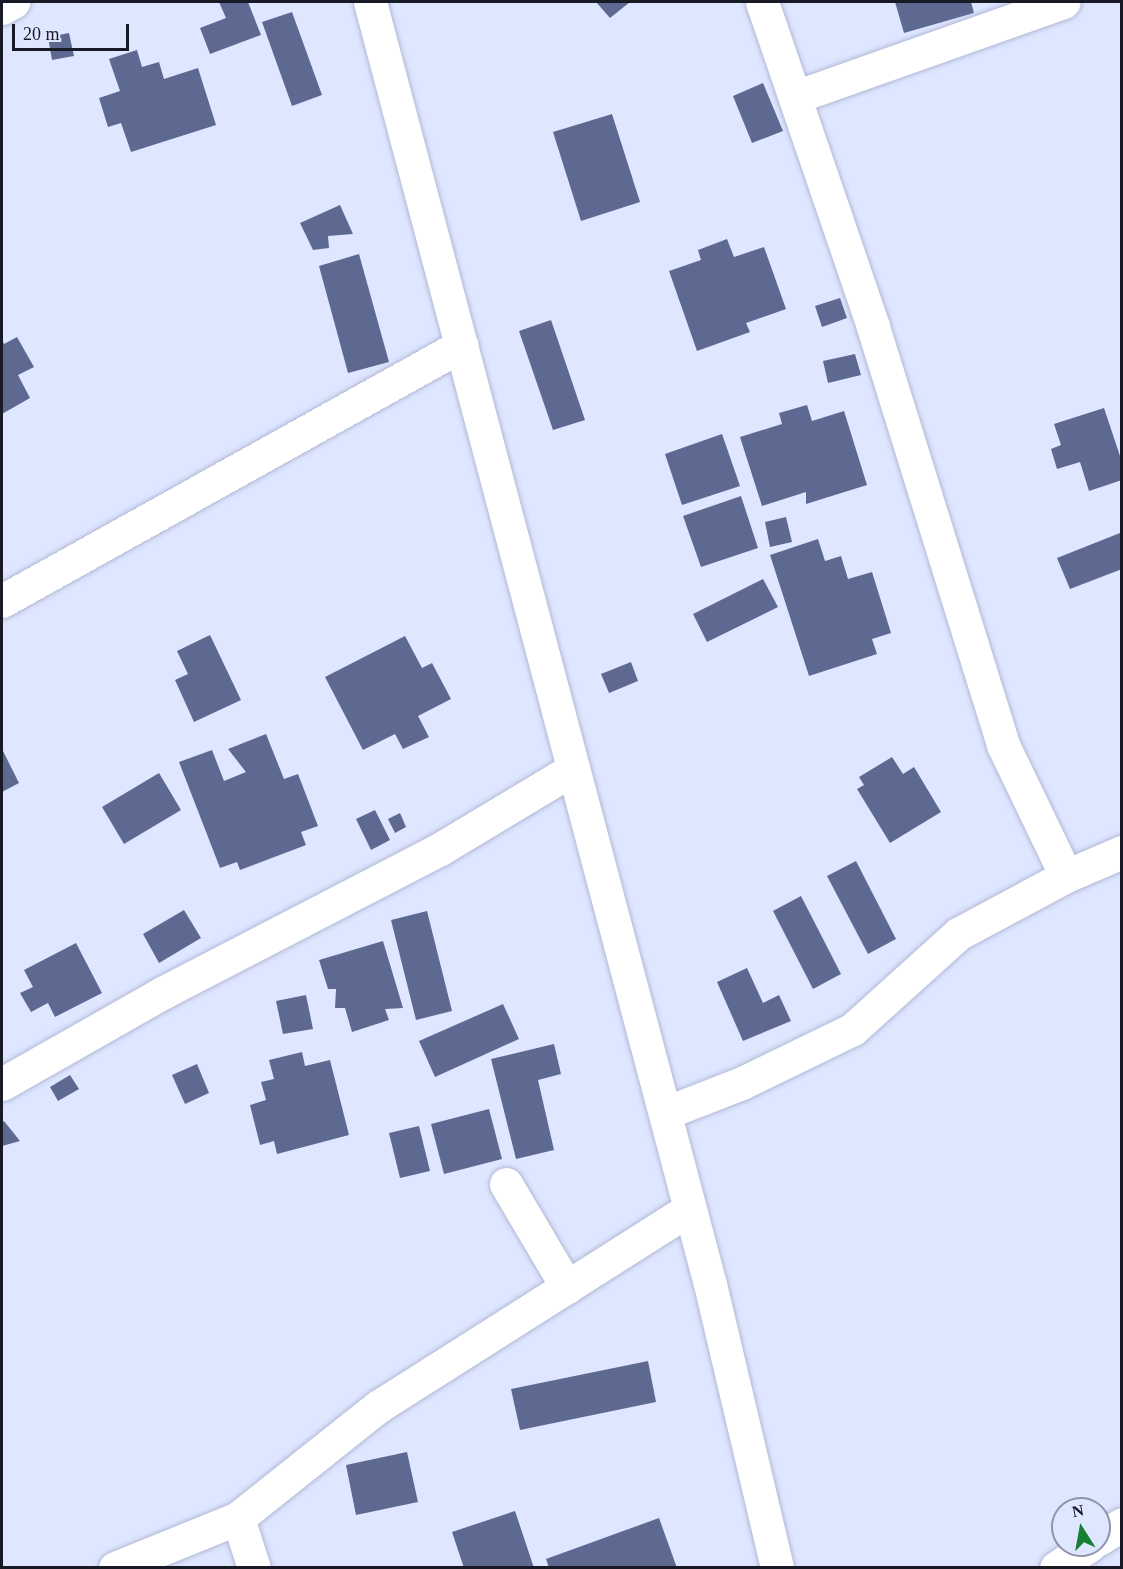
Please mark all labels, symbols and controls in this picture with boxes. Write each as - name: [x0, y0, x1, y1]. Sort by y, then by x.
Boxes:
- scale bar: [15, 12, 132, 50]
- text: 20 m: [23, 24, 60, 44]
- north arrow: [1051, 1497, 1111, 1557]
- text: N: [1071, 1501, 1085, 1520]

